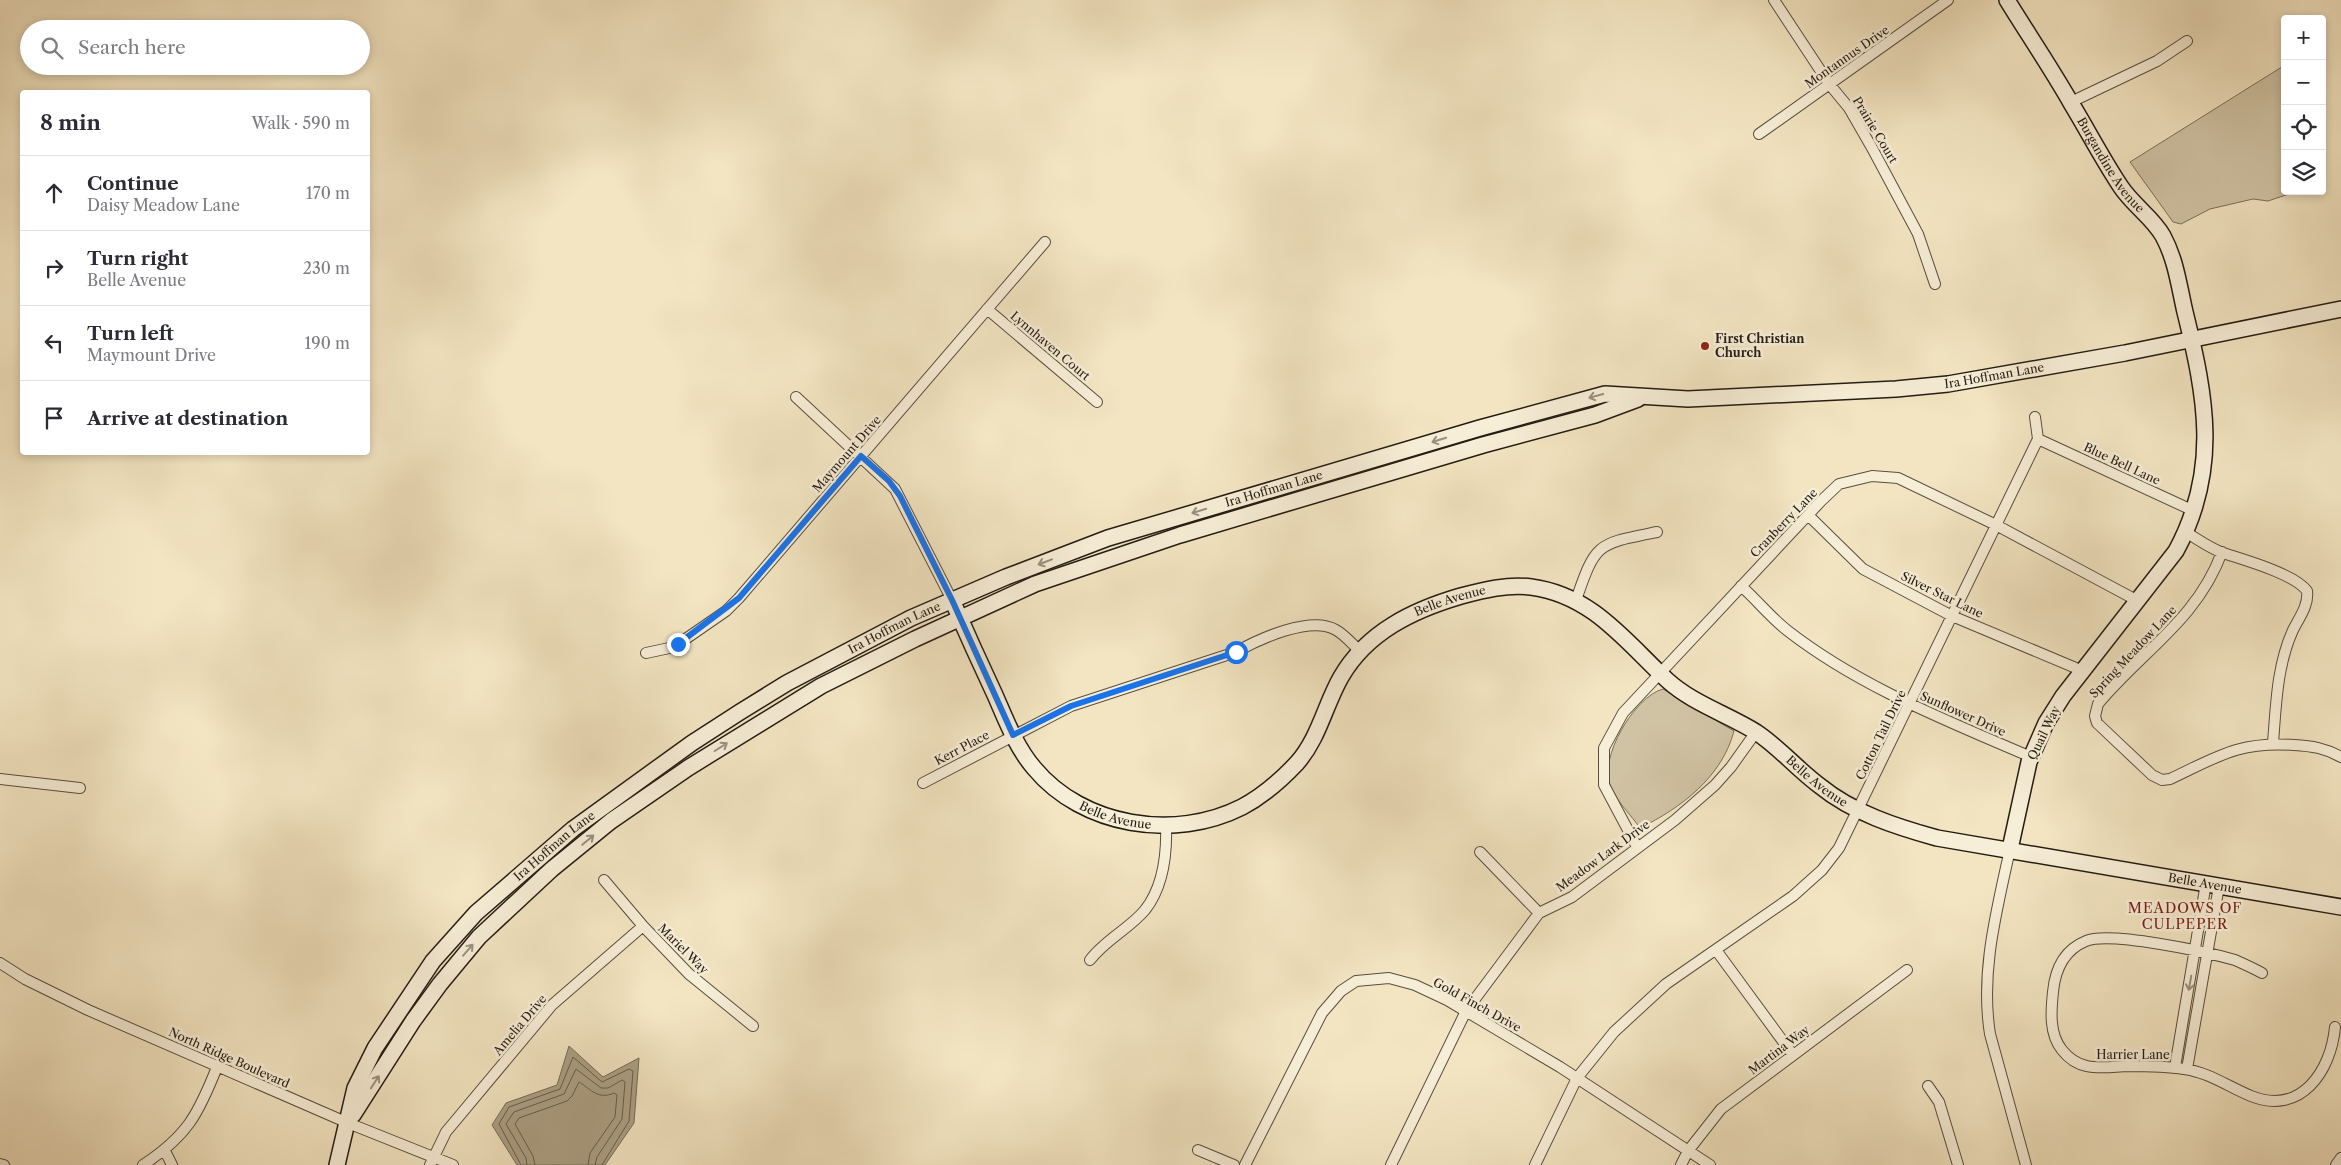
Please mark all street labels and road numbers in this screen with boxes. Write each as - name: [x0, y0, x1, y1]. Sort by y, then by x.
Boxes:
- street label: Montannus Drive: [1802, 22, 1892, 91]
- street label: Prairie Court: [1850, 94, 1902, 166]
- street label: Burgandine Avenue: [2074, 114, 2148, 216]
- street label: Lynnhaven Court: [1007, 308, 1094, 384]
- street label: Ira Hoffman Lane: [1944, 359, 2046, 391]
- street label: Maymount Drive: [809, 412, 884, 495]
- street label: Blue Bell Lane: [2081, 439, 2163, 488]
- street label: Ira Hoffman Lane: [1223, 467, 1325, 510]
- street label: Cranberry Lane: [1747, 485, 1821, 560]
- street label: Silver Star Lane: [1899, 568, 1986, 621]
- street label: Belle Avenue: [1412, 582, 1487, 619]
- street label: Ira Hoffman Lane: [845, 598, 943, 657]
- street label: Spring Meadow Lane: [2086, 602, 2179, 701]
- street label: Cotton Tail Drive: [1852, 687, 1909, 782]
- street label: Sunflower Drive: [1918, 688, 2009, 739]
- street label: Quail Way: [2024, 703, 2063, 762]
- street label: Kerr Place: [932, 727, 992, 768]
- street label: Belle Avenue: [1783, 752, 1851, 810]
- street label: Belle Avenue: [1077, 798, 1152, 832]
- street label: Ira Hoffman Lane: [511, 807, 598, 884]
- street label: Meadow Lark Drive: [1553, 816, 1653, 895]
- street label: Belle Avenue: [2167, 870, 2243, 897]
- street label: Mariel Way: [655, 920, 712, 977]
- street label: Gold Finch Drive: [1431, 974, 1524, 1035]
- street label: Amelia Drive: [489, 991, 550, 1059]
- street label: Martina Way: [1745, 1022, 1812, 1077]
- street label: North Ridge Boulevard: [166, 1024, 293, 1091]
- street label: Harrier Lane: [2096, 1047, 2170, 1062]

